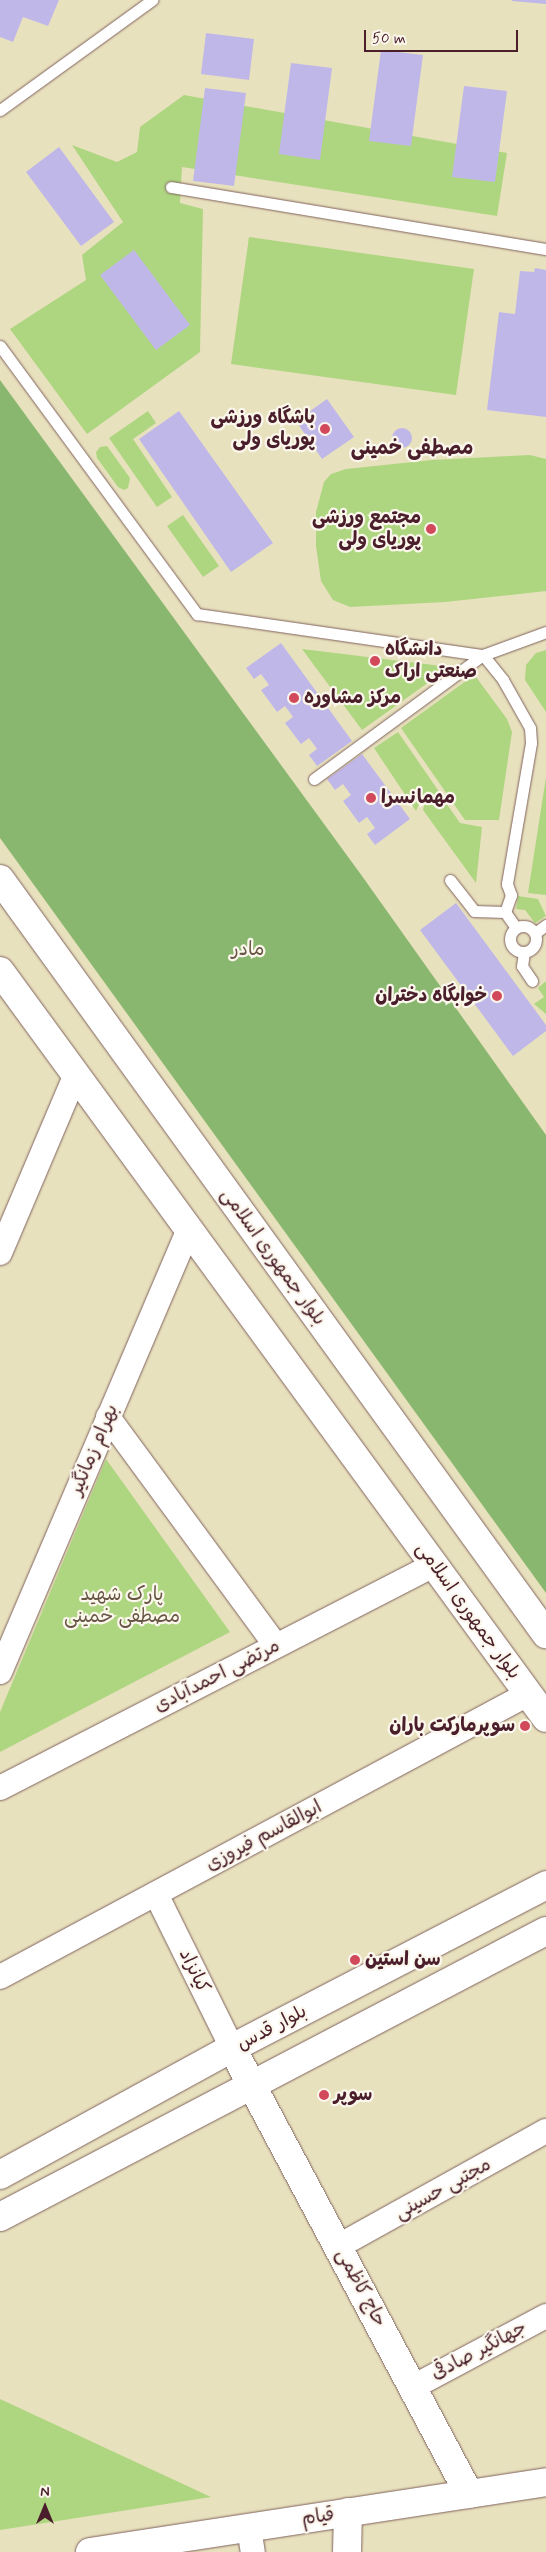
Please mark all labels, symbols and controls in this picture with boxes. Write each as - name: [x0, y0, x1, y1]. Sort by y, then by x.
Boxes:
- scale bar: [366, 20, 520, 52]
- text: 50 m: [372, 29, 406, 49]
- place label: باشگاه ورزشی پوریای ولی: [210, 407, 315, 451]
- marker: باشگاه ورزشی پوریای ولی: [319, 423, 331, 435]
- district label: مصطفی خمینی: [351, 436, 473, 460]
- place label: مجتمع ورزشی پوریای ولی: [312, 507, 421, 551]
- marker: مجتمع ورزشی پوریای ولی: [425, 523, 437, 535]
- place label: دانشگاه صنعتی اراک: [385, 639, 477, 683]
- marker: دانشگاه صنعتی اراک: [369, 655, 381, 667]
- place label: مرکز مشاوره: [304, 687, 401, 709]
- marker: مرکز مشاوره: [288, 692, 300, 704]
- place label: مهمانسرا: [381, 787, 455, 809]
- marker: مهمانسرا: [365, 792, 377, 804]
- park label: مادر: [232, 939, 264, 961]
- place label: خوابگاه دختران: [375, 985, 487, 1007]
- marker: خوابگاه دختران: [491, 990, 503, 1002]
- street label: بلوار جمهوری اسلامی: [216, 1184, 330, 1330]
- street label: بهرام زمانگیر: [65, 1401, 123, 1499]
- street label: بلوار جمهوری اسلامی: [411, 1538, 525, 1684]
- park label: پارک شهید مصطفی خمینی: [64, 1584, 180, 1628]
- street label: مرتضی احمدآبادی: [150, 1635, 284, 1717]
- place label: سوپرمارکت باران: [389, 1715, 515, 1737]
- marker: سوپرمارکت باران: [519, 1720, 531, 1732]
- street label: ابوالقاسم فیروزی: [202, 1796, 326, 1876]
- street label: کیانزاد: [174, 1945, 214, 1997]
- place label: سن استین: [365, 1949, 441, 1971]
- marker: سن استین: [349, 1954, 361, 1966]
- street label: بلوار قدس: [233, 2000, 311, 2056]
- place label: سوپر: [334, 2084, 372, 2106]
- marker: سوپر: [318, 2089, 330, 2101]
- street label: مجتبی حسینی: [391, 2153, 495, 2225]
- street label: حاج کاظمی: [331, 2245, 391, 2331]
- street label: جهانگیر صادقی: [427, 2316, 531, 2386]
- north arrow: [20, 2482, 70, 2532]
- text: N: [40, 2483, 50, 2501]
- street label: قیام: [300, 2503, 336, 2531]

